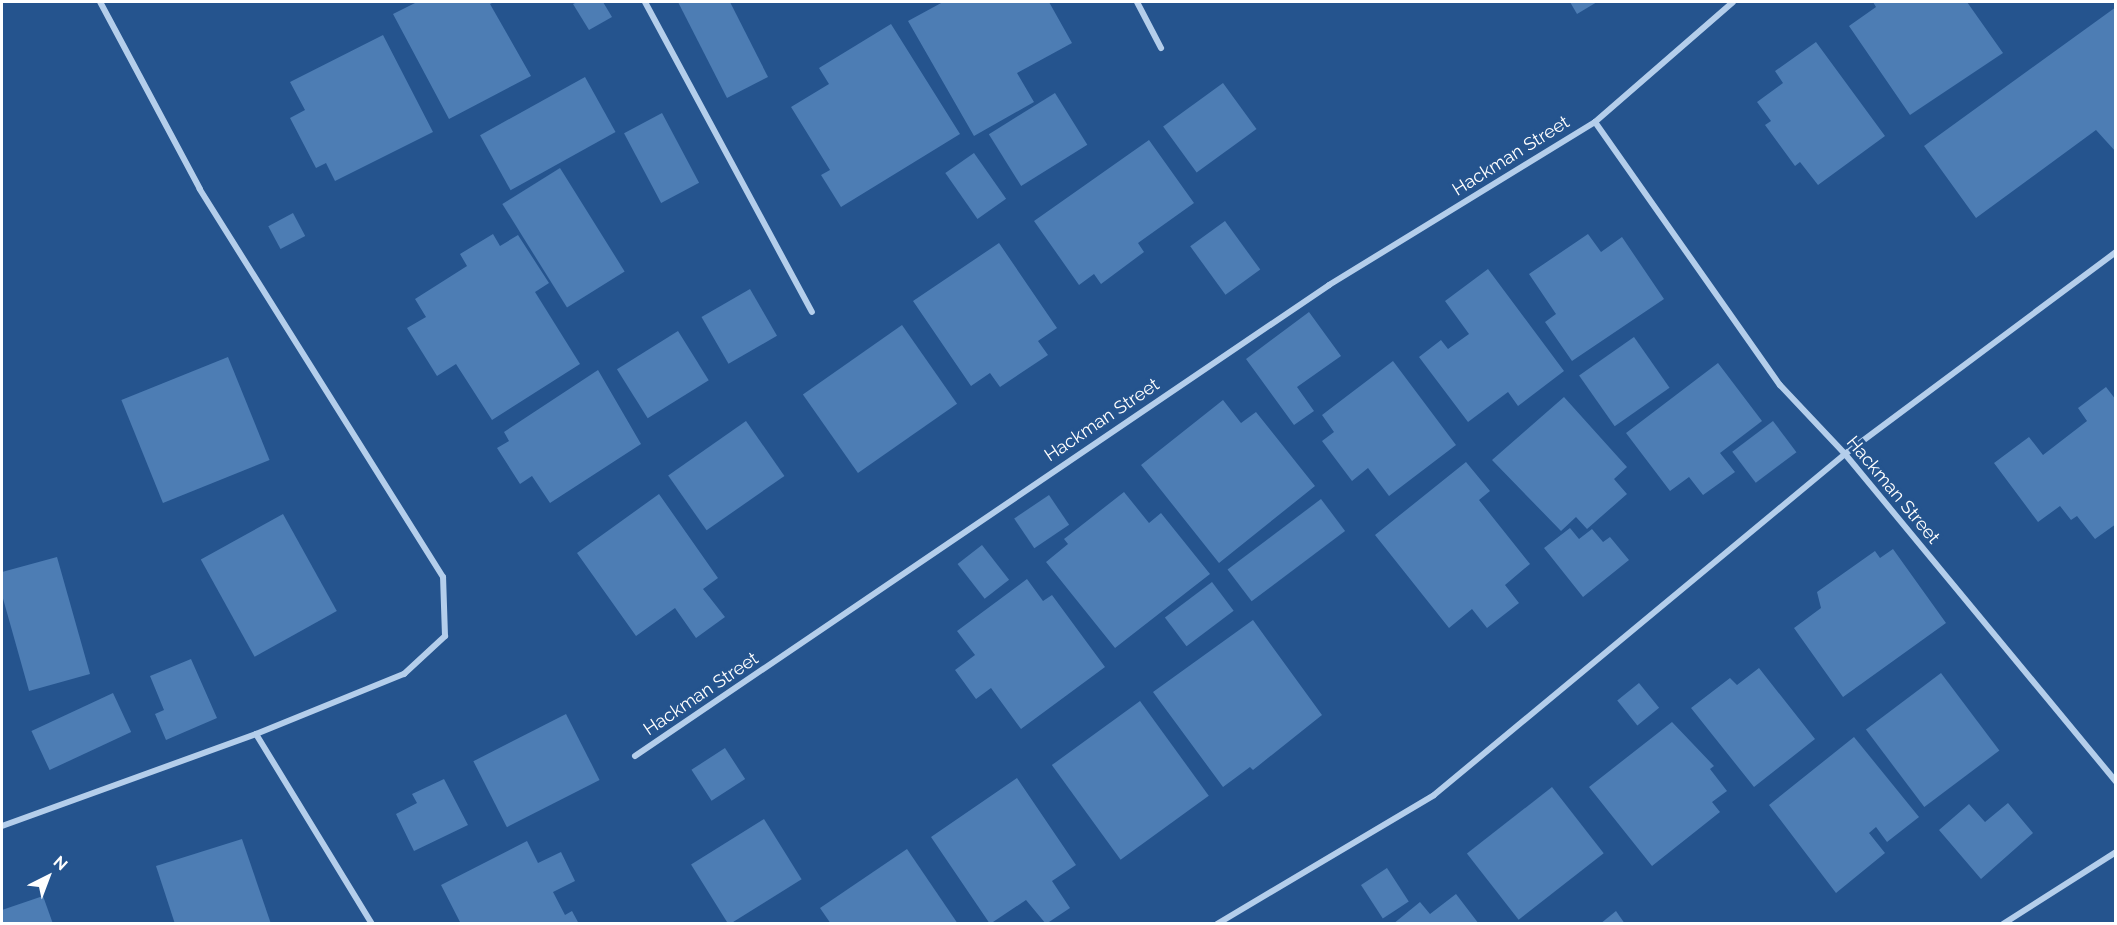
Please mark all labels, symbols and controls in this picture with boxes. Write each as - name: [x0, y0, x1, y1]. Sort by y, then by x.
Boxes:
- street label: Hackman Street: [1449, 111, 1573, 201]
- street label: Hackman Street: [1041, 374, 1163, 466]
- street label: Hackman Street: [1842, 432, 1944, 548]
- street label: Hackman Street: [640, 648, 762, 740]
- north arrow: [18, 847, 78, 907]
- text: N: [49, 852, 71, 874]

